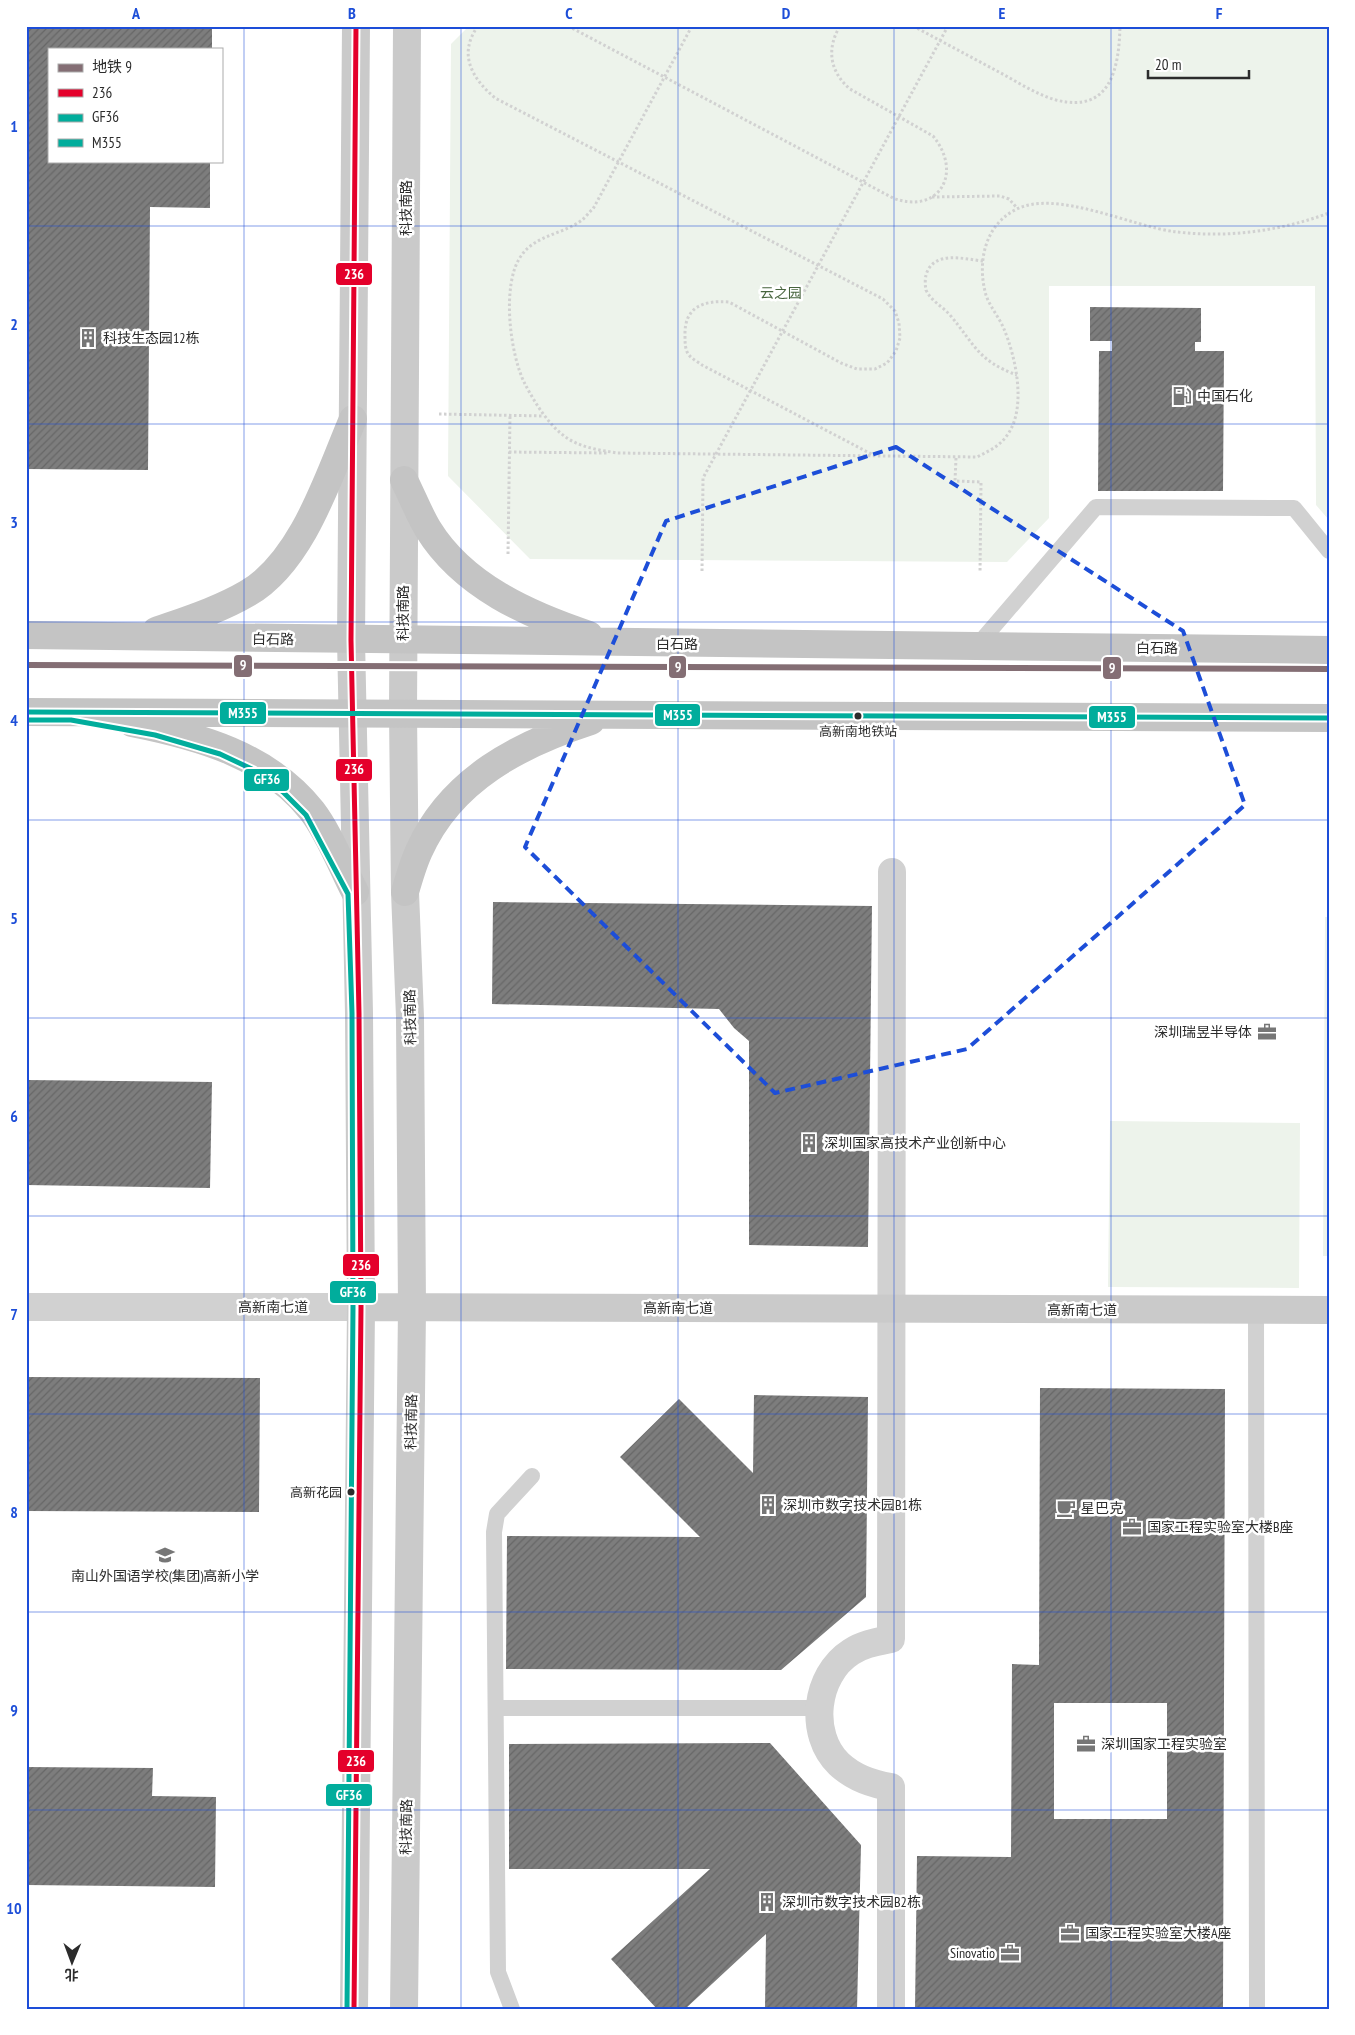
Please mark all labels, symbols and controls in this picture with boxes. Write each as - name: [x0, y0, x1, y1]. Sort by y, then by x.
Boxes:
- text: A: [131, 3, 141, 23]
- text: B: [348, 3, 356, 23]
- text: C: [565, 3, 573, 23]
- text: D: [782, 3, 791, 23]
- text: E: [999, 3, 1006, 23]
- text: F: [1216, 3, 1223, 23]
- legend: [48, 48, 222, 162]
- scale bar: [1148, 48, 1249, 80]
- text: 20 m: [1155, 55, 1181, 74]
- text: 地铁 9: [92, 57, 132, 76]
- text: 236: [92, 83, 113, 102]
- text: GF36: [92, 107, 119, 126]
- text: 1: [10, 116, 18, 136]
- text: M355: [92, 133, 122, 152]
- street label: 科技南路: [397, 180, 415, 236]
- line badge: 236: [335, 262, 373, 286]
- text: 236: [344, 265, 364, 283]
- park label: 云之园: [760, 284, 802, 302]
- text: 2: [10, 314, 18, 334]
- building icon: 科技生态园12栋: [77, 327, 99, 349]
- place label: 科技生态园12栋: [103, 329, 200, 347]
- fuel station icon: 中国石化: [1171, 385, 1193, 407]
- place label: 中国石化: [1197, 387, 1253, 405]
- text: 3: [10, 512, 18, 532]
- street label: 科技南路: [394, 585, 412, 641]
- street label: 白石路: [252, 630, 294, 648]
- street label: 白石路: [656, 635, 698, 653]
- street label: 白石路: [1136, 639, 1178, 657]
- line badge: 9: [233, 654, 253, 678]
- line badge: 9: [668, 655, 687, 679]
- text: 9: [240, 656, 247, 674]
- line badge: 9: [1102, 656, 1122, 680]
- text: 9: [675, 658, 682, 676]
- text: 9: [1109, 659, 1116, 677]
- line badge: M355: [219, 701, 267, 725]
- line badge: M355: [654, 703, 701, 727]
- text: M355: [228, 704, 258, 722]
- line badge: M355: [1088, 705, 1136, 729]
- text: M355: [663, 706, 693, 724]
- text: M355: [1097, 708, 1127, 726]
- text: 4: [10, 710, 18, 730]
- marker: 高新南地铁站: [853, 711, 863, 721]
- place label: 高新南地铁站: [819, 723, 897, 740]
- line badge: 236: [335, 758, 373, 782]
- text: 236: [344, 760, 364, 778]
- line badge: GF36: [243, 768, 290, 792]
- text: GF36: [254, 770, 280, 788]
- text: 5: [10, 908, 18, 928]
- street label: 科技南路: [401, 989, 419, 1045]
- office icon: 深圳瑞昱半导体: [1256, 1021, 1278, 1043]
- place label: 深圳瑞昱半导体: [1154, 1023, 1252, 1041]
- text: 6: [10, 1106, 18, 1126]
- building icon: 深圳国家高技术产业创新中心: [798, 1132, 820, 1154]
- place label: 深圳国家高技术产业创新中心: [824, 1134, 1006, 1152]
- line badge: 236: [342, 1253, 380, 1277]
- text: 236: [351, 1256, 371, 1274]
- line badge: GF36: [329, 1280, 377, 1304]
- text: GF36: [340, 1283, 366, 1301]
- street label: 高新南七道: [238, 1298, 308, 1316]
- street label: 高新南七道: [643, 1299, 713, 1317]
- street label: 高新南七道: [1047, 1301, 1117, 1319]
- text: 7: [10, 1304, 18, 1324]
- street label: 科技南路: [402, 1394, 420, 1450]
- place label: 高新花园: [290, 1484, 342, 1501]
- marker: 高新花园: [346, 1487, 356, 1497]
- building icon: 深圳市数字技术园B1栋: [757, 1494, 779, 1516]
- place label: 深圳市数字技术园B1栋: [783, 1496, 922, 1514]
- cafe icon: 星巴克: [1055, 1497, 1077, 1519]
- place label: 星巴克: [1081, 1499, 1123, 1517]
- text: 8: [10, 1502, 18, 1522]
- office icon: 国家工程实验室大楼B座: [1121, 1516, 1143, 1538]
- place label: 国家工程实验室大楼B座: [1147, 1518, 1294, 1536]
- school or university icon: 南山外国语学校(集团)高新小学: [154, 1544, 176, 1566]
- place label: 南山外国语学校(集团)高新小学: [71, 1567, 259, 1585]
- text: 9: [10, 1700, 18, 1720]
- office icon: 深圳国家工程实验室: [1075, 1733, 1097, 1755]
- place label: 深圳国家工程实验室: [1101, 1735, 1227, 1753]
- line badge: 236: [337, 1749, 375, 1773]
- text: 236: [346, 1752, 366, 1770]
- line badge: GF36: [325, 1783, 373, 1807]
- text: GF36: [336, 1786, 362, 1804]
- street label: 科技南路: [397, 1799, 415, 1855]
- building icon: 深圳市数字技术园B2栋: [756, 1891, 778, 1913]
- place label: 深圳市数字技术园B2栋: [782, 1893, 921, 1911]
- text: 10: [6, 1898, 22, 1918]
- office icon: 国家工程实验室大楼A座: [1059, 1922, 1081, 1944]
- place label: 国家工程实验室大楼A座: [1085, 1924, 1232, 1942]
- north arrow: [48, 1938, 98, 1988]
- office icon: Sinovatio: [999, 1942, 1021, 1964]
- place label: Sinovatio: [950, 1944, 995, 1962]
- text: 北: [65, 1966, 79, 1984]

